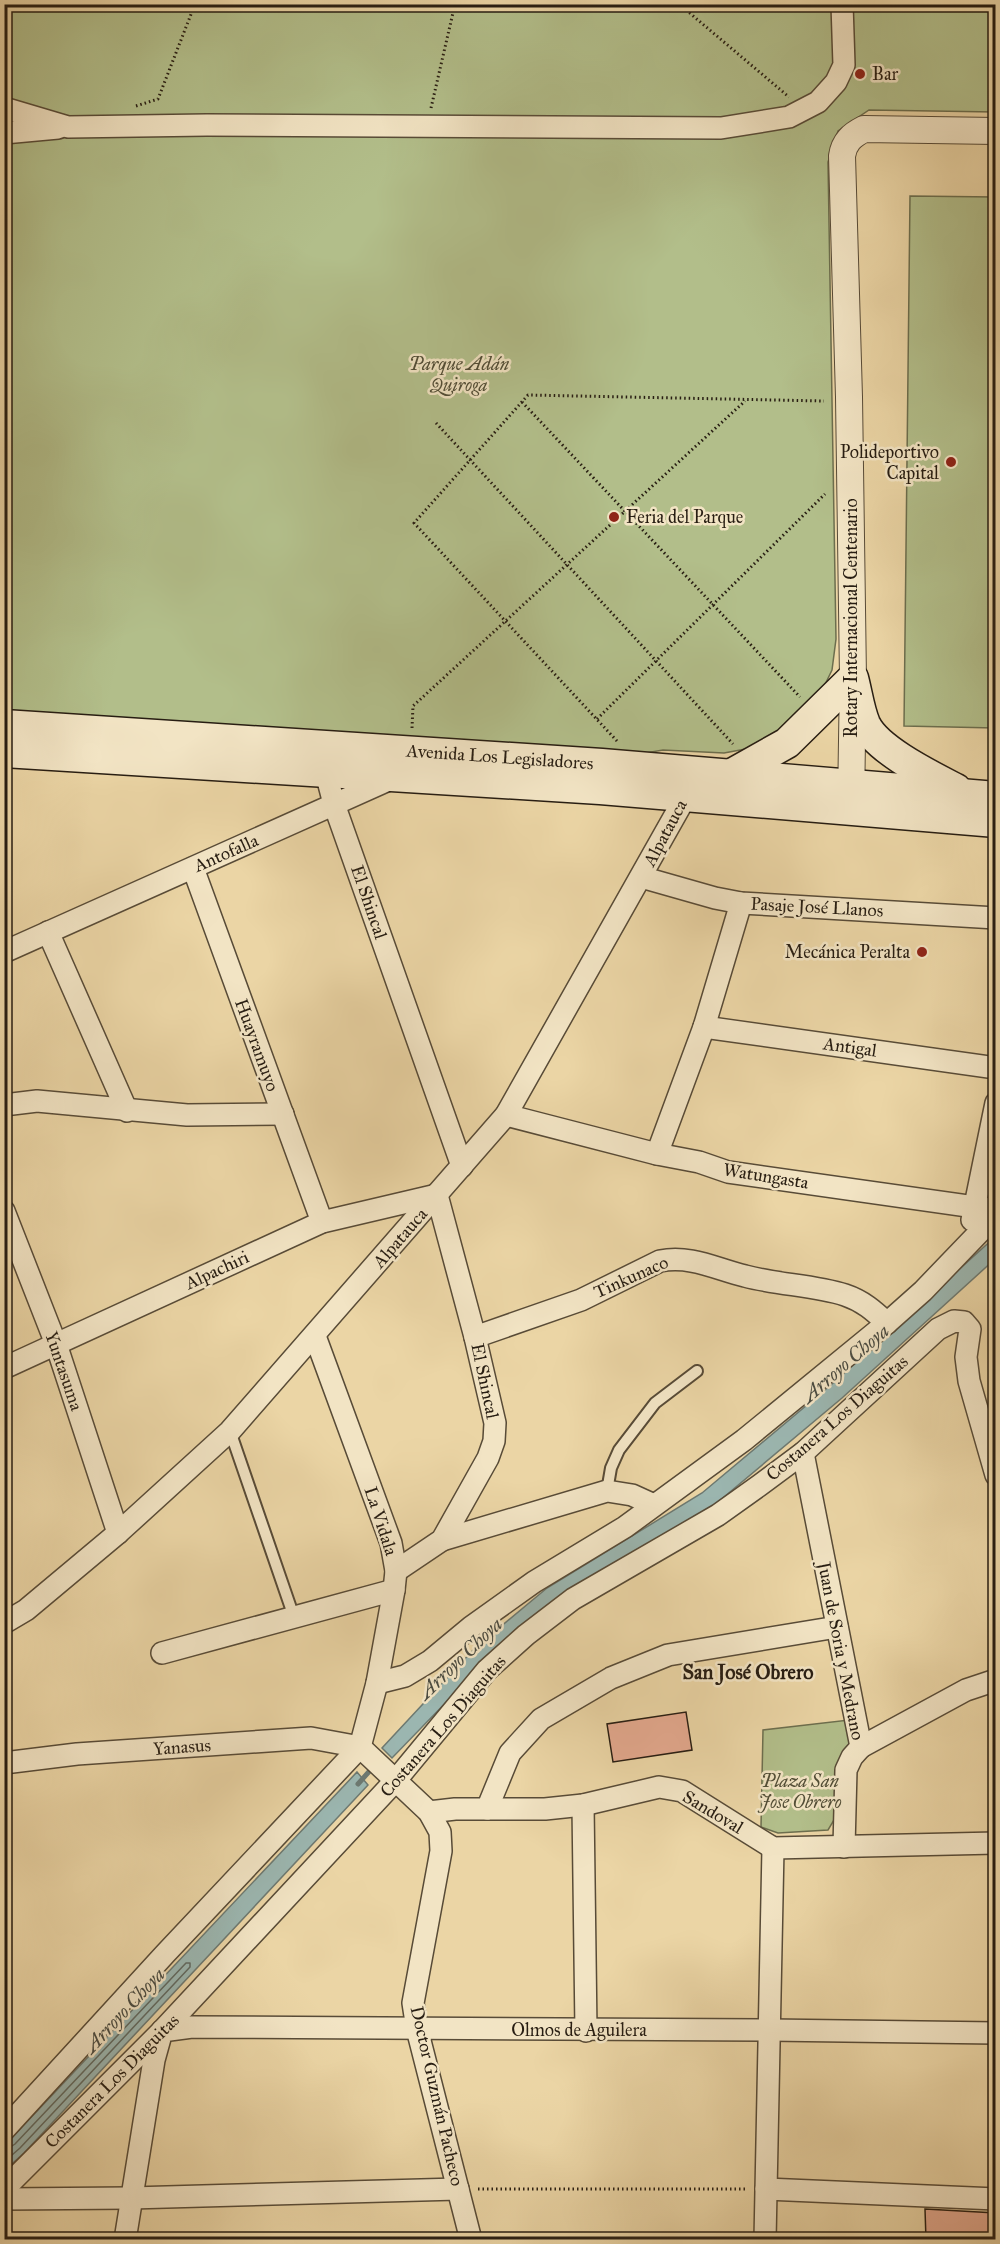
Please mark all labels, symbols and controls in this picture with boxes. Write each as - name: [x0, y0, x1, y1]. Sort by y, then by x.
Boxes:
- place label: Bar: [872, 63, 899, 85]
- marker: Bar: [853, 67, 867, 81]
- park label: Parque Adán Quiroga: [409, 353, 510, 396]
- place label: Polideportivo Capital: [840, 441, 939, 484]
- marker: Polideportivo Capital: [944, 455, 958, 469]
- street label: Rotary Internacional Centenario: [840, 498, 862, 738]
- place label: Feria del Parque: [626, 506, 743, 529]
- marker: Feria del Parque: [607, 510, 621, 524]
- street label: Avenida Los Legisladores: [405, 739, 594, 776]
- street label: Alpatauca: [638, 796, 692, 871]
- street label: Antofalla: [189, 829, 262, 877]
- street label: El Shincal: [346, 862, 392, 942]
- street label: Pasaje José Llanos: [750, 893, 884, 922]
- place label: Mecánica Peralta: [785, 941, 910, 963]
- marker: Mecánica Peralta: [915, 945, 929, 959]
- street label: Huayramuyo: [230, 996, 284, 1094]
- street label: Antigal: [821, 1032, 878, 1063]
- street label: Watungasta: [722, 1158, 811, 1195]
- street label: Alpatauca: [367, 1203, 432, 1273]
- street label: Alpachiri: [181, 1246, 252, 1295]
- street label: Tinkunaco: [590, 1251, 672, 1303]
- water label: Arroyo Choya: [795, 1318, 894, 1409]
- street label: Yuntasuma: [40, 1329, 88, 1414]
- street label: El Shincal: [466, 1341, 504, 1421]
- street label: Costanera Los Diaguitas: [762, 1350, 913, 1486]
- street label: La Vidala: [360, 1484, 403, 1559]
- street label: Juan de Soria y Medrano: [812, 1558, 869, 1742]
- water label: Arroyo Choya: [411, 1612, 507, 1706]
- street label: Costanera Los Diaguitas: [375, 1651, 511, 1802]
- district label: San José Obrero: [682, 1660, 814, 1686]
- street label: Yanasus: [152, 1734, 212, 1760]
- park label: Plaza San Jose Obrero: [757, 1770, 842, 1813]
- street label: Sandoval: [679, 1785, 747, 1839]
- water label: Arroyo Choya: [77, 1962, 170, 2059]
- street label: Doctor Guzmán Pacheco: [406, 2004, 468, 2188]
- street label: Costanera Los Diaguitas: [40, 2009, 184, 2153]
- street label: Olmos de Aguilera: [511, 2019, 647, 2042]

